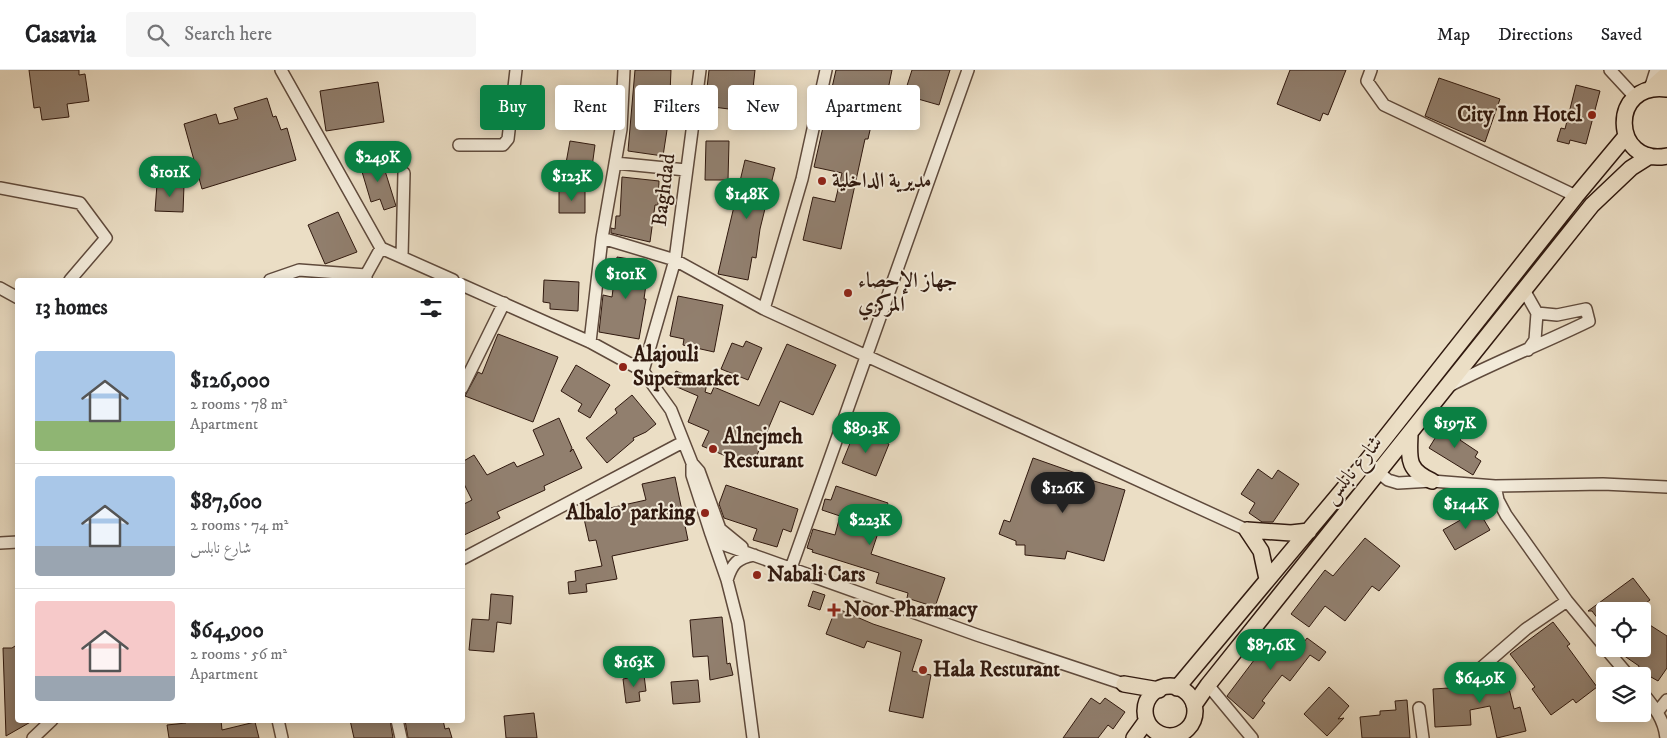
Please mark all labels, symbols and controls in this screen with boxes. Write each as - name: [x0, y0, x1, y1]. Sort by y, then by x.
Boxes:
- search box: [126, 12, 476, 57]
- text: Casavia: [25, 20, 96, 50]
- icon: search: [144, 21, 172, 49]
- text: Search here: [184, 23, 272, 46]
- text: Map: [1437, 24, 1470, 46]
- text: Directions: [1498, 24, 1573, 46]
- text: Saved: [1601, 24, 1642, 46]
- chip: Buy: [480, 85, 545, 130]
- chip: Rent: [555, 85, 625, 130]
- chip: Filters: [635, 85, 718, 130]
- chip: New: [728, 85, 797, 130]
- chip: Apartment: [807, 85, 920, 130]
- place label: City Inn Hotel: [1457, 102, 1583, 128]
- marker: City Inn Hotel: [1586, 109, 1598, 121]
- pin: $249K: [343, 140, 413, 183]
- text: $249K: [355, 147, 401, 167]
- street label: Baghdad: [647, 152, 681, 228]
- pin: $101K: [135, 156, 205, 198]
- pin: $123K: [537, 160, 607, 202]
- text: $101K: [150, 162, 190, 182]
- text: $123K: [552, 166, 592, 186]
- place label: مديرية الداخلية: [832, 168, 931, 194]
- marker: مديرية الداخلية: [816, 175, 828, 187]
- pin: $148K: [712, 178, 782, 220]
- text: $148K: [725, 184, 769, 204]
- pin: $101K: [591, 258, 661, 300]
- text: $101K: [606, 264, 646, 284]
- place label: جهاز الإحصاء المركزي: [858, 268, 957, 321]
- marker: جهاز الإحصاء المركزي: [842, 287, 854, 299]
- icon: filters: [417, 294, 445, 322]
- text: 13 homes: [35, 295, 108, 321]
- place label: Alajouli Supermarket: [632, 342, 740, 392]
- marker: Alajouli Supermarket: [617, 361, 629, 373]
- text: $126,000: [190, 368, 270, 394]
- icon: home: [75, 371, 135, 431]
- text: 2 rooms · 78 m²: [190, 394, 287, 414]
- pin: $197K: [1420, 406, 1490, 449]
- pin: $89.3K: [825, 412, 907, 454]
- text: $197K: [1434, 413, 1476, 433]
- text: Apartment: [190, 414, 258, 434]
- text: $89.3K: [843, 418, 889, 438]
- place label: Alnejmeh Resturant: [722, 424, 804, 474]
- street label: شارع نابلس: [1318, 431, 1392, 512]
- marker: Alnejmeh Resturant: [707, 443, 719, 455]
- pin: $126K: [1028, 472, 1098, 514]
- text: $126K: [1042, 478, 1084, 498]
- pin: $144K: [1431, 488, 1501, 530]
- text: $87,600: [190, 489, 262, 515]
- text: $144K: [1444, 494, 1488, 514]
- icon: home: [75, 496, 135, 556]
- place label: Albalo' parking: [565, 500, 696, 526]
- pin: $223K: [835, 504, 905, 546]
- marker: Albalo' parking: [699, 507, 711, 519]
- text: $223K: [849, 510, 891, 530]
- text: 2 rooms · 74 m²: [190, 515, 288, 535]
- text: شارع نابلس: [190, 538, 251, 558]
- place label: Nabali Cars: [767, 562, 865, 588]
- marker: Nabali Cars: [751, 569, 763, 581]
- place label: Noor Pharmacy: [844, 597, 978, 623]
- map controls: [1596, 602, 1651, 722]
- button: locate: [1596, 602, 1651, 657]
- marker: Noor Pharmacy: [828, 604, 840, 616]
- text: $64,900: [190, 618, 264, 644]
- icon: home: [75, 621, 135, 681]
- pin: $87.6K: [1230, 628, 1312, 671]
- text: $87.6K: [1247, 635, 1295, 655]
- text: 2 rooms · 56 m²: [190, 644, 287, 664]
- pin: $163K: [599, 646, 669, 688]
- text: $163K: [614, 652, 654, 672]
- place label: Hala Resturant: [933, 657, 1060, 683]
- pin: $64.9K: [1439, 662, 1521, 704]
- text: Apartment: [190, 664, 258, 684]
- marker: Hala Resturant: [917, 664, 929, 676]
- button: layers: [1596, 667, 1651, 722]
- text: $64.9K: [1455, 668, 1505, 688]

